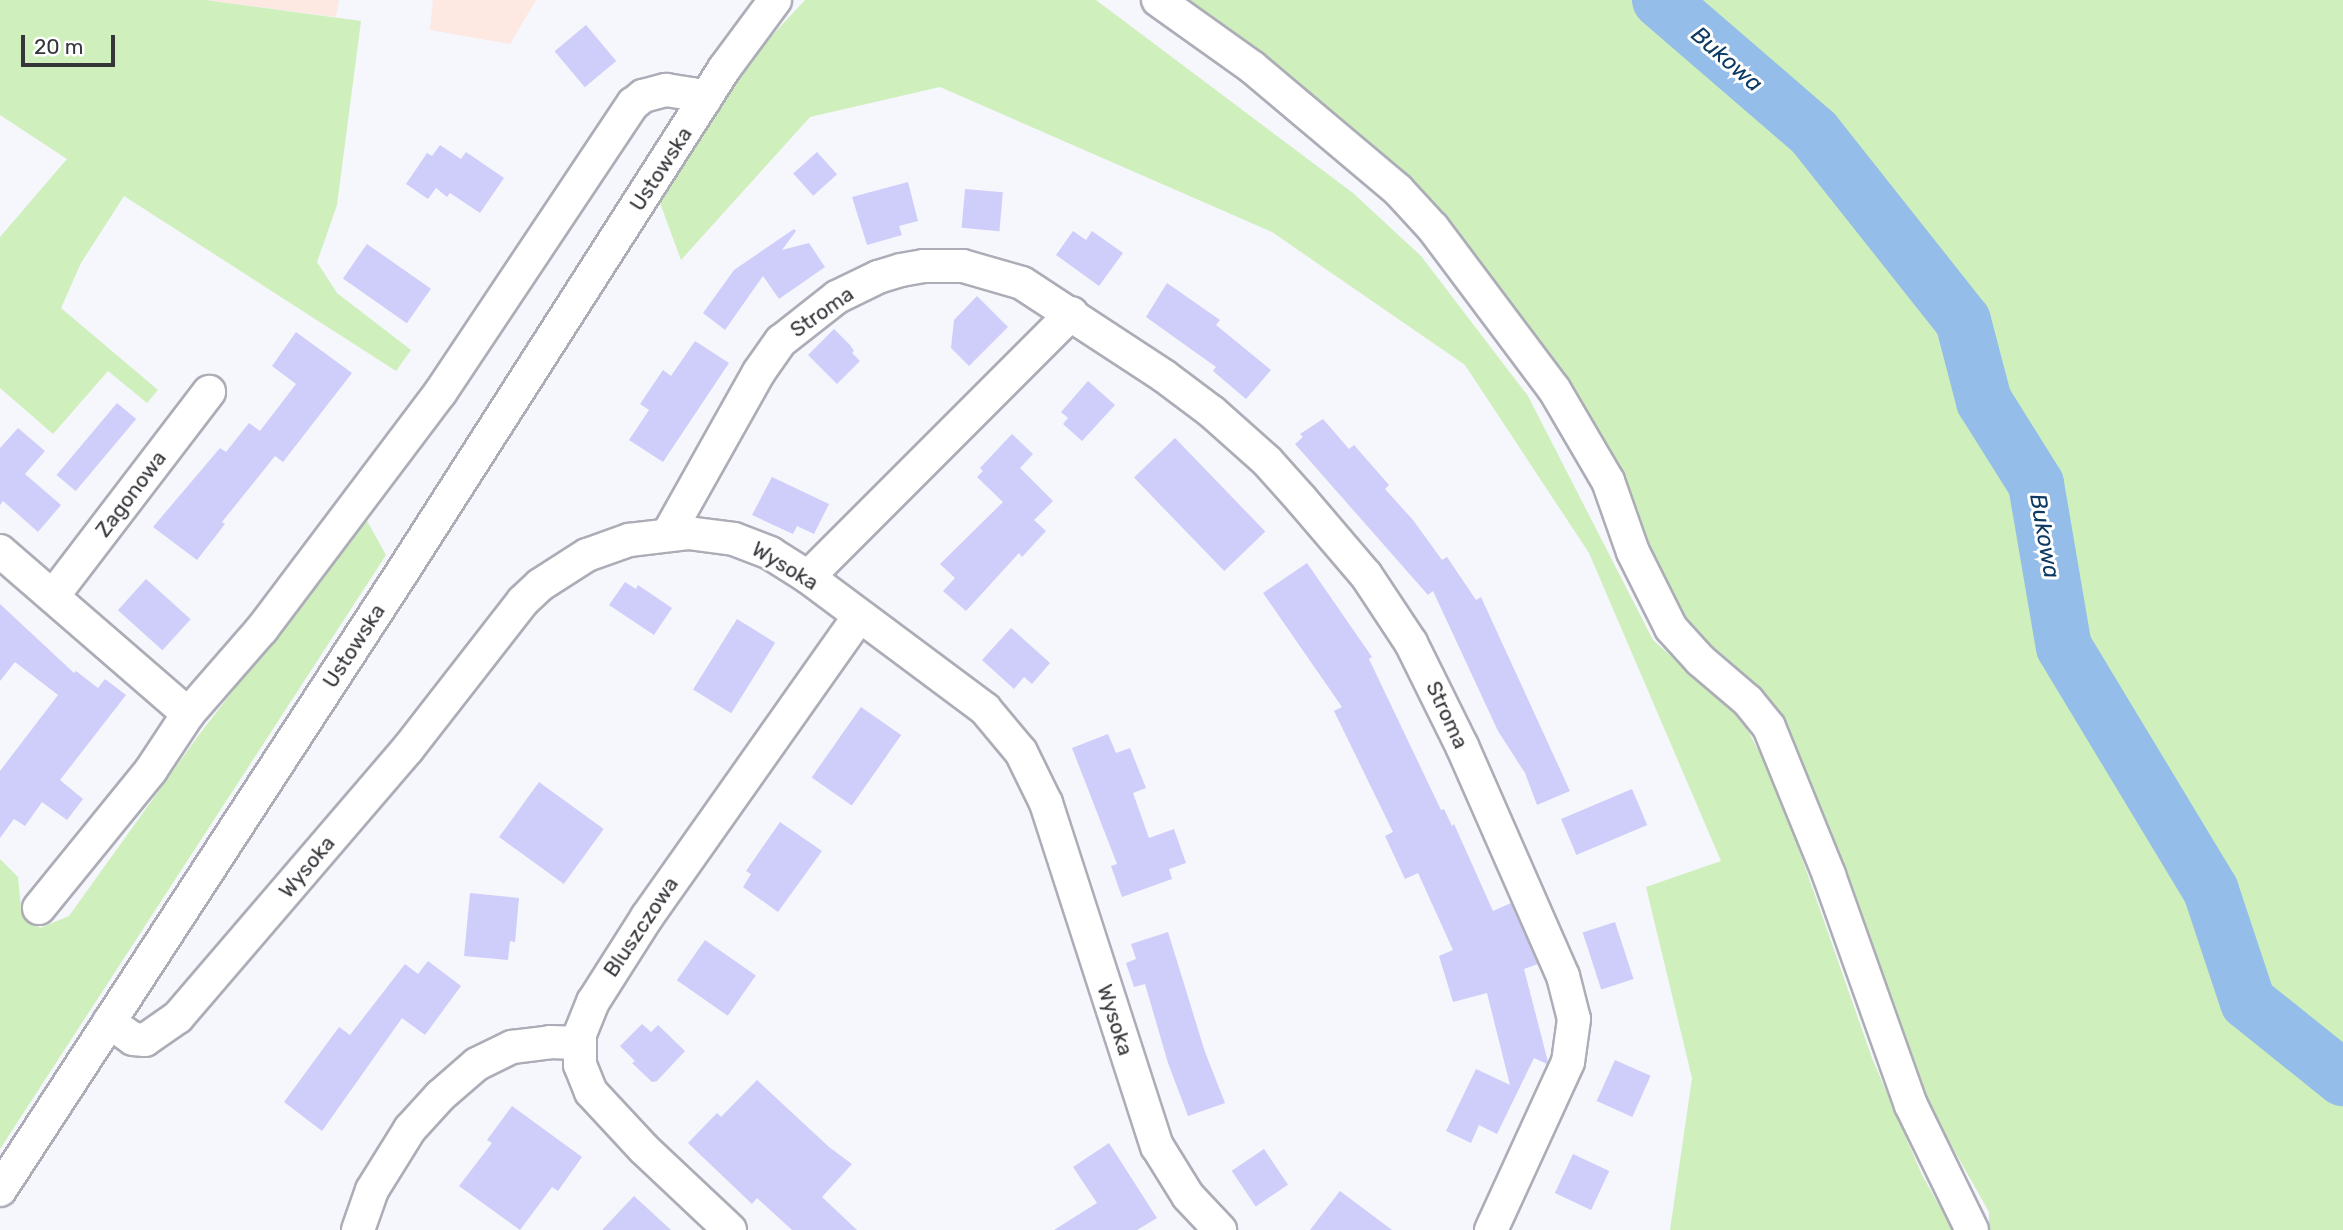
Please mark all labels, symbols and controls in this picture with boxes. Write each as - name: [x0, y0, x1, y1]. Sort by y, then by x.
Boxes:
- scale bar: [24, 21, 119, 65]
- water label: Bukowa: [1686, 21, 1768, 97]
- text: 20 m: [34, 34, 83, 59]
- street label: Ustowska: [625, 122, 697, 216]
- street label: Stroma: [786, 281, 858, 343]
- street label: Zagonowa: [90, 446, 172, 542]
- water label: Bukowa: [2024, 492, 2066, 580]
- street label: Wysoka: [747, 536, 823, 596]
- street label: Ustowska: [318, 599, 390, 693]
- street label: Stroma: [1421, 677, 1473, 753]
- street label: Wysoka: [274, 831, 340, 903]
- street label: Bluszczowa: [598, 872, 684, 982]
- street label: Wysoka: [1092, 981, 1138, 1059]

